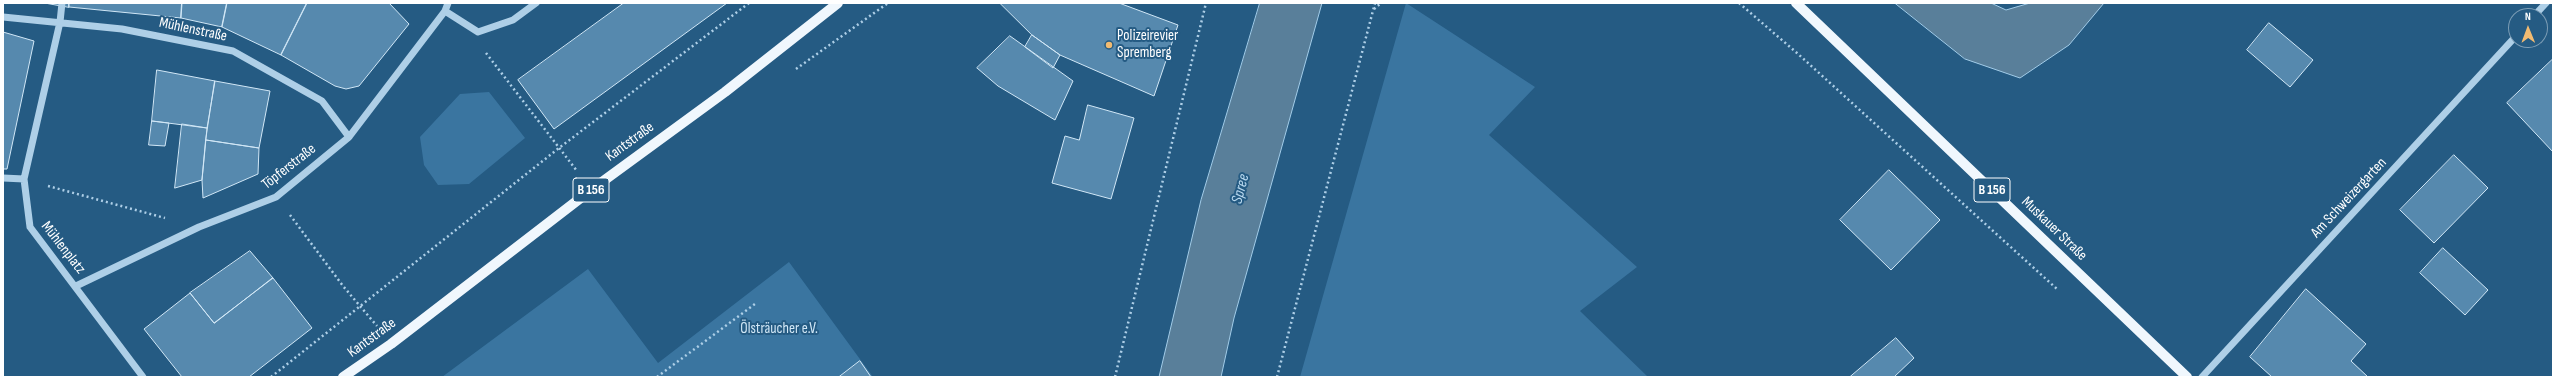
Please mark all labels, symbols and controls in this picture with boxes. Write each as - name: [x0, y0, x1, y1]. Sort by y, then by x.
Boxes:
- north arrow: [2508, 8, 2548, 48]
- text: N: [2525, 10, 2531, 23]
- street label: Mühlenstraße: [157, 14, 229, 46]
- place label: Polizeirevier Spremberg: [1117, 27, 1178, 62]
- marker: Polizeirevier Spremberg: [1104, 40, 1114, 50]
- street label: Kantstraße: [602, 118, 658, 166]
- street label: Töpferstraße: [258, 140, 320, 194]
- street label: Am Schweizergarten: [2307, 154, 2391, 242]
- water label: Spree: [1228, 172, 1254, 206]
- road number: B 156: [573, 178, 609, 202]
- road number: B 156: [1974, 178, 2010, 202]
- street label: Muskauer Straße: [2017, 193, 2091, 265]
- street label: Mühlenplatz: [37, 218, 89, 278]
- street label: Kantstraße: [344, 314, 400, 362]
- park label: Ölsträucher e.V.: [740, 320, 818, 338]

